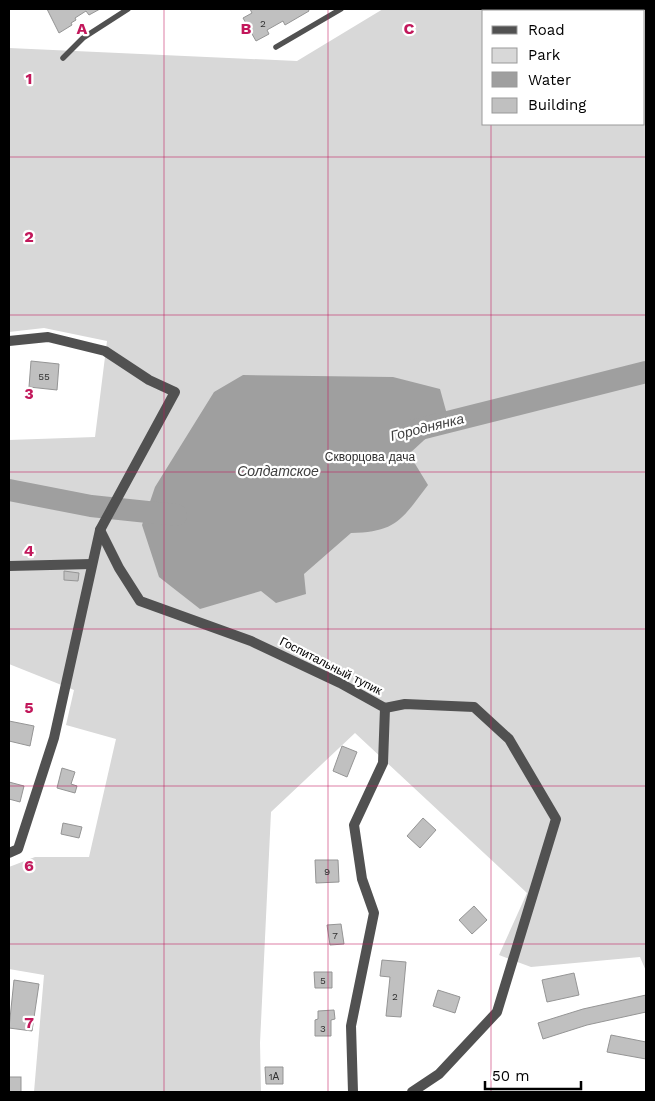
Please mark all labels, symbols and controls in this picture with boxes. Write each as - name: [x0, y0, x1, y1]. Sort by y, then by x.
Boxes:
- legend: [482, 10, 645, 125]
- house number: 2: [260, 18, 266, 29]
- text: A: [77, 19, 88, 38]
- text: B: [241, 19, 252, 38]
- text: C: [404, 19, 415, 38]
- text: Road: [528, 21, 565, 39]
- text: Park: [528, 46, 561, 64]
- text: 1: [26, 69, 32, 88]
- text: Water: [528, 71, 571, 89]
- text: Building: [528, 96, 586, 114]
- text: 2: [24, 227, 34, 246]
- house number: 55: [38, 371, 50, 382]
- text: 3: [24, 384, 34, 403]
- water label: Городнянка: [389, 410, 466, 444]
- park label: Скворцова дача: [325, 450, 415, 464]
- water label: Солдатское: [237, 463, 319, 479]
- text: 4: [24, 541, 34, 560]
- street label: Госпитальный тупик: [277, 634, 385, 698]
- text: 5: [24, 698, 34, 717]
- text: 6: [24, 856, 34, 875]
- house number: 9: [324, 866, 330, 877]
- house number: 7: [332, 930, 338, 941]
- house number: 5: [320, 975, 326, 986]
- house number: 2: [392, 991, 398, 1002]
- text: 7: [24, 1013, 34, 1032]
- house number: 3: [320, 1023, 326, 1034]
- scale bar: [485, 1058, 581, 1090]
- text: 50 m: [492, 1067, 529, 1085]
- house number: 1А: [269, 1071, 280, 1082]

